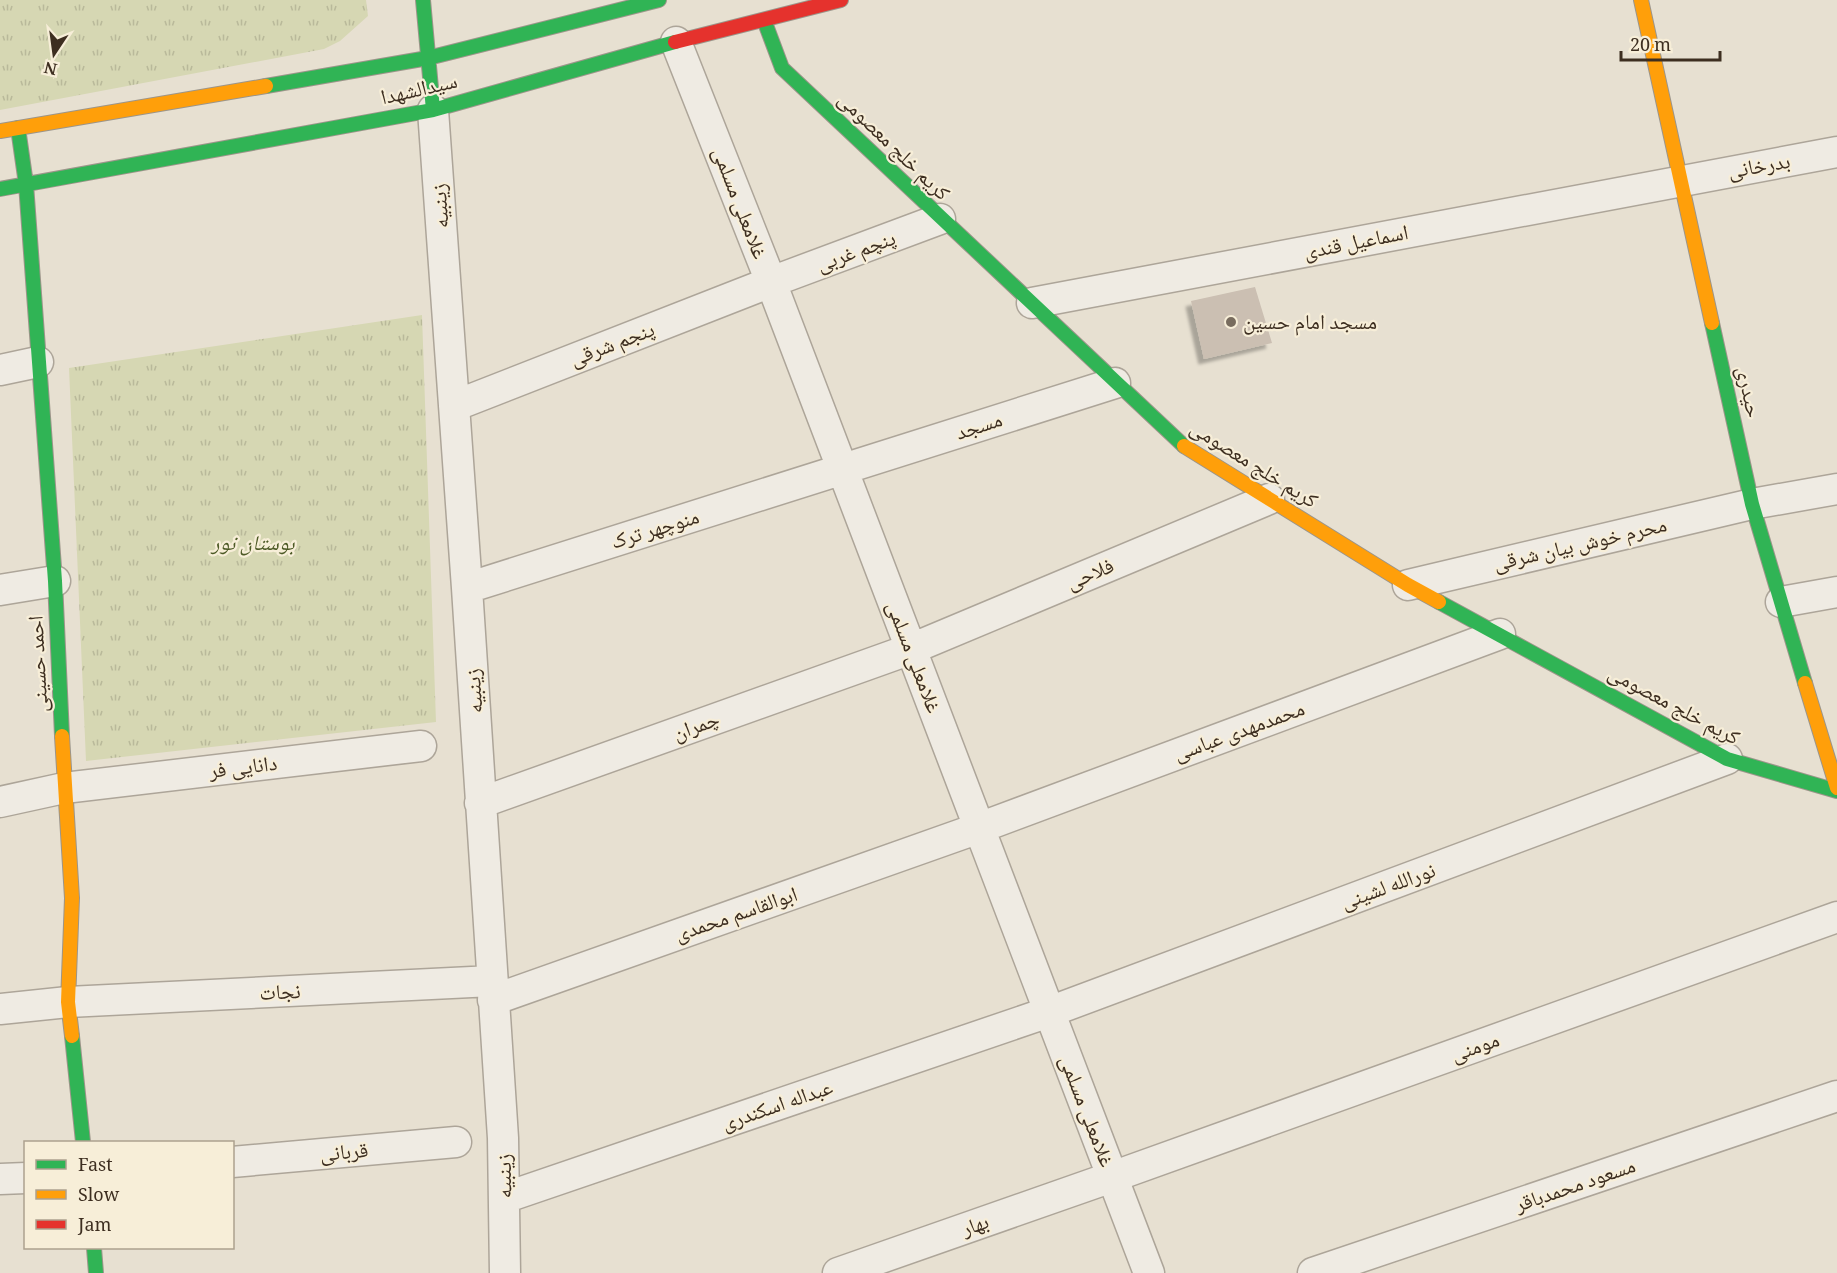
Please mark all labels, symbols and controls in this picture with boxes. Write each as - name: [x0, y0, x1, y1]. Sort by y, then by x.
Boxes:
- north arrow: [24, 24, 84, 84]
- scale bar: [1621, 24, 1720, 62]
- text: 20 m: [1630, 32, 1671, 62]
- text: N: [42, 52, 60, 81]
- street label: سیدالشهدا: [378, 66, 461, 117]
- street label: کریم خلج معصومی: [828, 85, 957, 211]
- street label: غلامعلی مسلمی: [700, 143, 775, 265]
- street label: بدرخانی: [1726, 146, 1793, 191]
- street label: زینبیه: [423, 182, 462, 229]
- street label: اسماعیل قندی: [1301, 217, 1412, 272]
- street label: پنچم غربی: [812, 223, 902, 284]
- place label: مسجد امام حسین: [1243, 307, 1377, 342]
- street label: پنجم شرقی: [565, 314, 661, 379]
- marker: مسجد امام حسین: [1224, 315, 1238, 329]
- street label: حیدری: [1724, 363, 1769, 422]
- street label: مسجد: [952, 404, 1008, 452]
- street label: کریم خلج معصومی: [1182, 413, 1324, 520]
- street label: منوچهر ترک: [607, 501, 704, 561]
- street label: محرم خوش بیان شرقی: [1490, 509, 1671, 583]
- park label: بوستان نور: [210, 528, 295, 563]
- street label: فلاحی: [1061, 551, 1121, 602]
- street label: غلامعلی مسلمی: [874, 597, 949, 719]
- street label: احمد حسینی: [20, 615, 61, 713]
- street label: کریم خلج معصومی: [1600, 658, 1746, 757]
- street label: زینبیه: [457, 667, 496, 714]
- street label: محمدمهدی عباسی: [1169, 693, 1311, 773]
- street label: چمران: [668, 704, 725, 753]
- street label: دانایی فر: [206, 748, 279, 791]
- street label: نورالله لشینی: [1336, 855, 1441, 922]
- street label: ابوالقاسم محمدی: [670, 879, 803, 954]
- street label: نجات: [259, 976, 302, 1013]
- street label: مومنی: [1447, 1024, 1505, 1074]
- street label: غلامعلی مسلمی: [1047, 1051, 1122, 1173]
- street label: عبداله اسکندری: [717, 1072, 839, 1143]
- street label: قربانی: [318, 1135, 370, 1174]
- legend: [24, 1141, 234, 1249]
- street label: مسعود محمدباقر: [1510, 1150, 1641, 1225]
- text: Fast: [78, 1152, 113, 1182]
- street label: زینبیه: [489, 1153, 524, 1199]
- text: Slow: [78, 1182, 120, 1212]
- street label: بهار: [956, 1206, 994, 1249]
- text: Jam: [77, 1212, 112, 1242]

